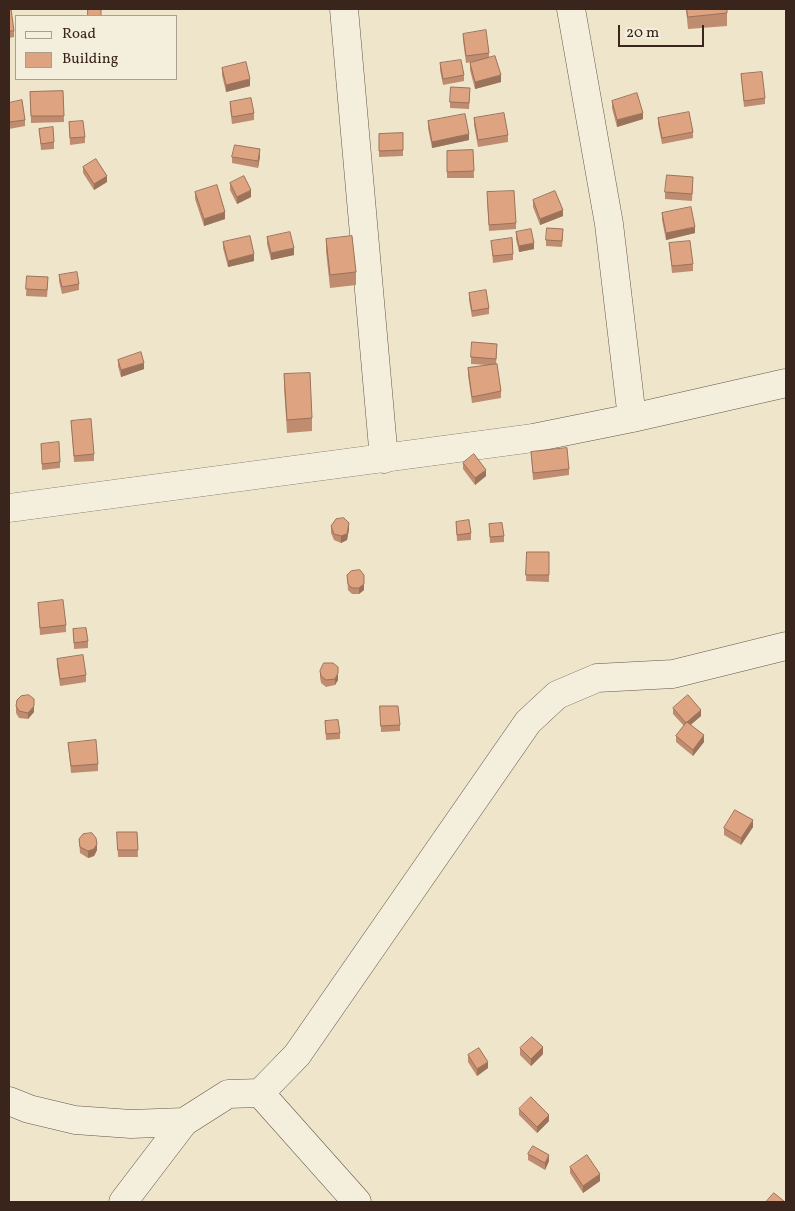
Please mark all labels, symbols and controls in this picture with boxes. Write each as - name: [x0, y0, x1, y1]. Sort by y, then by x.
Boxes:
- legend: [15, 15, 178, 80]
- scale bar: [620, 15, 706, 47]
- text: 20 m: [626, 23, 659, 44]
- text: Road: [62, 24, 96, 45]
- text: Building: [62, 49, 118, 70]

